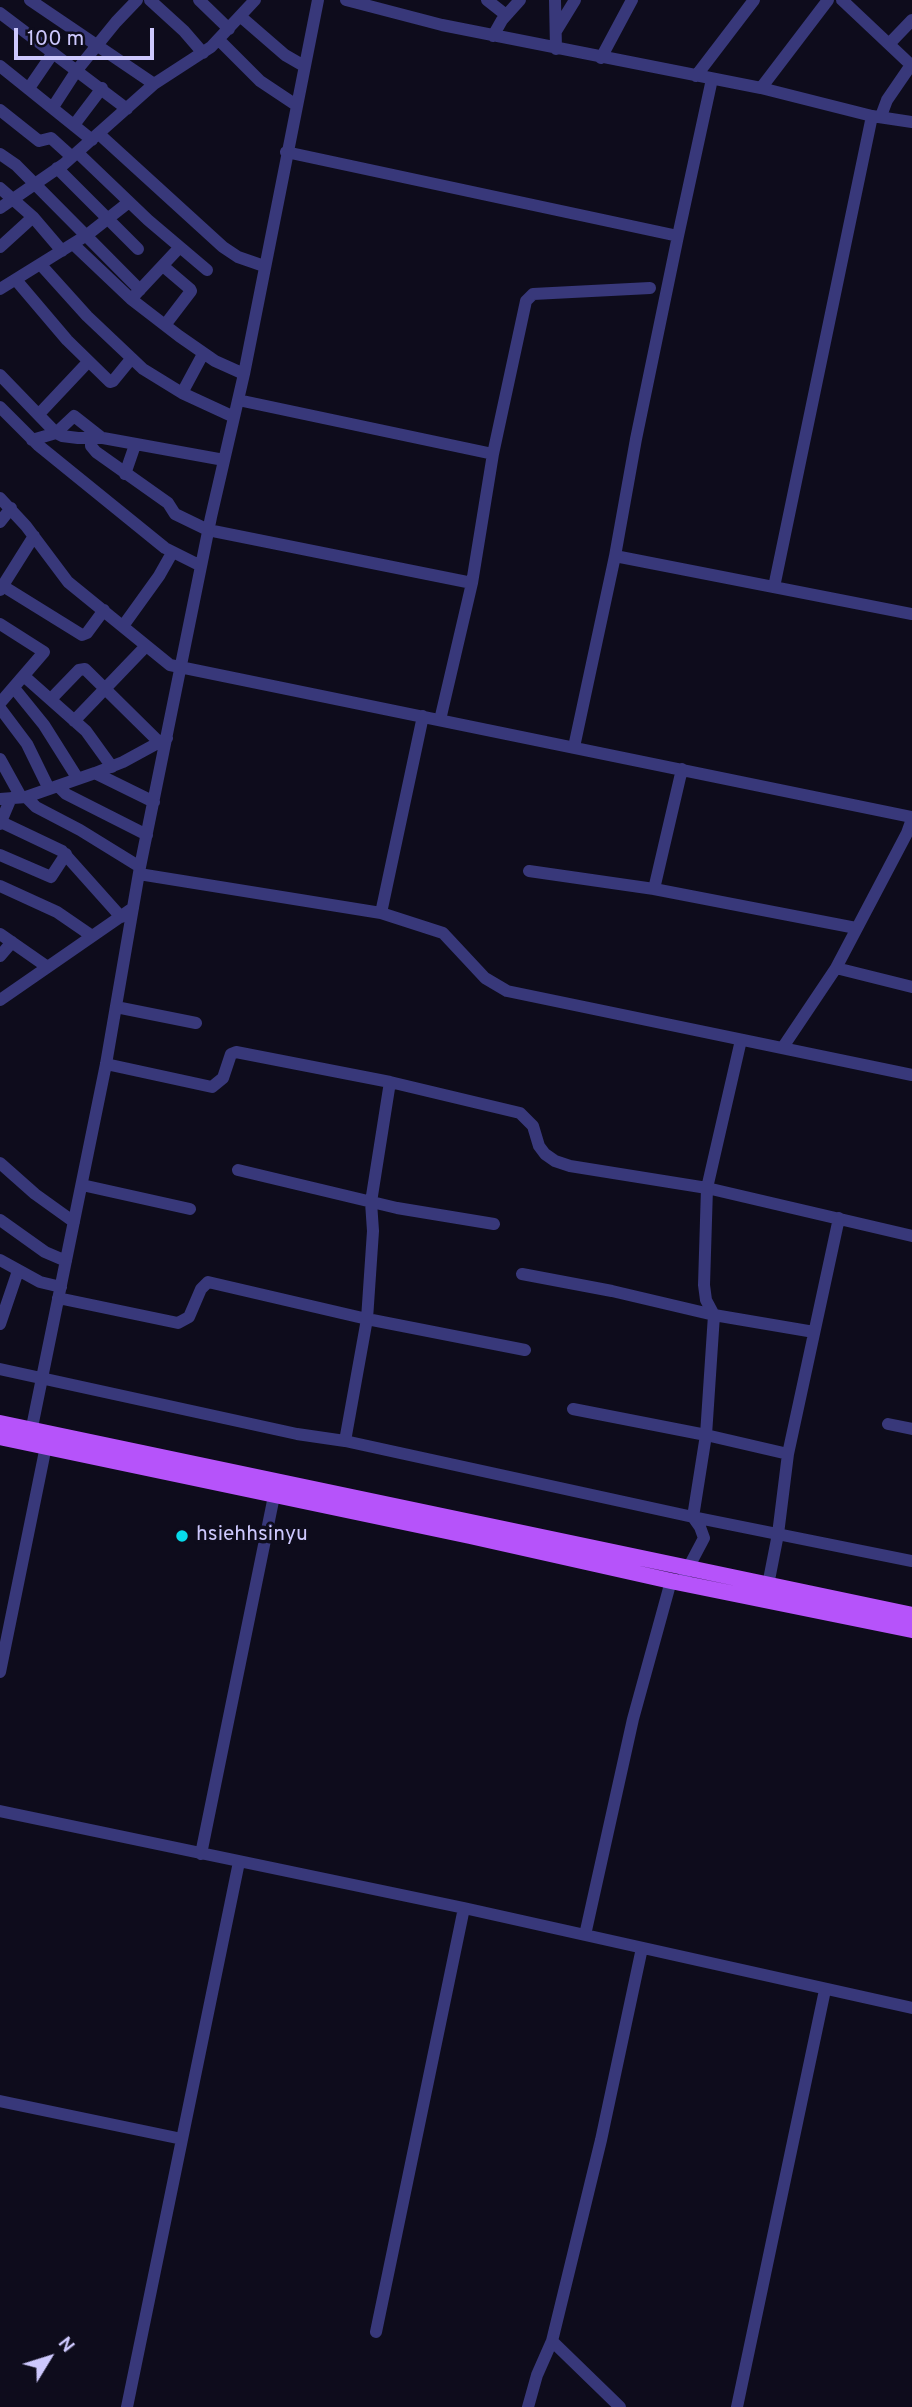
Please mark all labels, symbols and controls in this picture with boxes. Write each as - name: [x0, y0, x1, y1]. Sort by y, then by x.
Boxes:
- scale bar: [18, 14, 158, 58]
- text: 100 m: [27, 26, 84, 53]
- place label: hsiehhsinyu: [196, 1523, 308, 1549]
- marker: hsiehhsinyu: [174, 1528, 190, 1544]
- north arrow: [14, 2323, 84, 2393]
- text: N: [52, 2332, 79, 2358]

